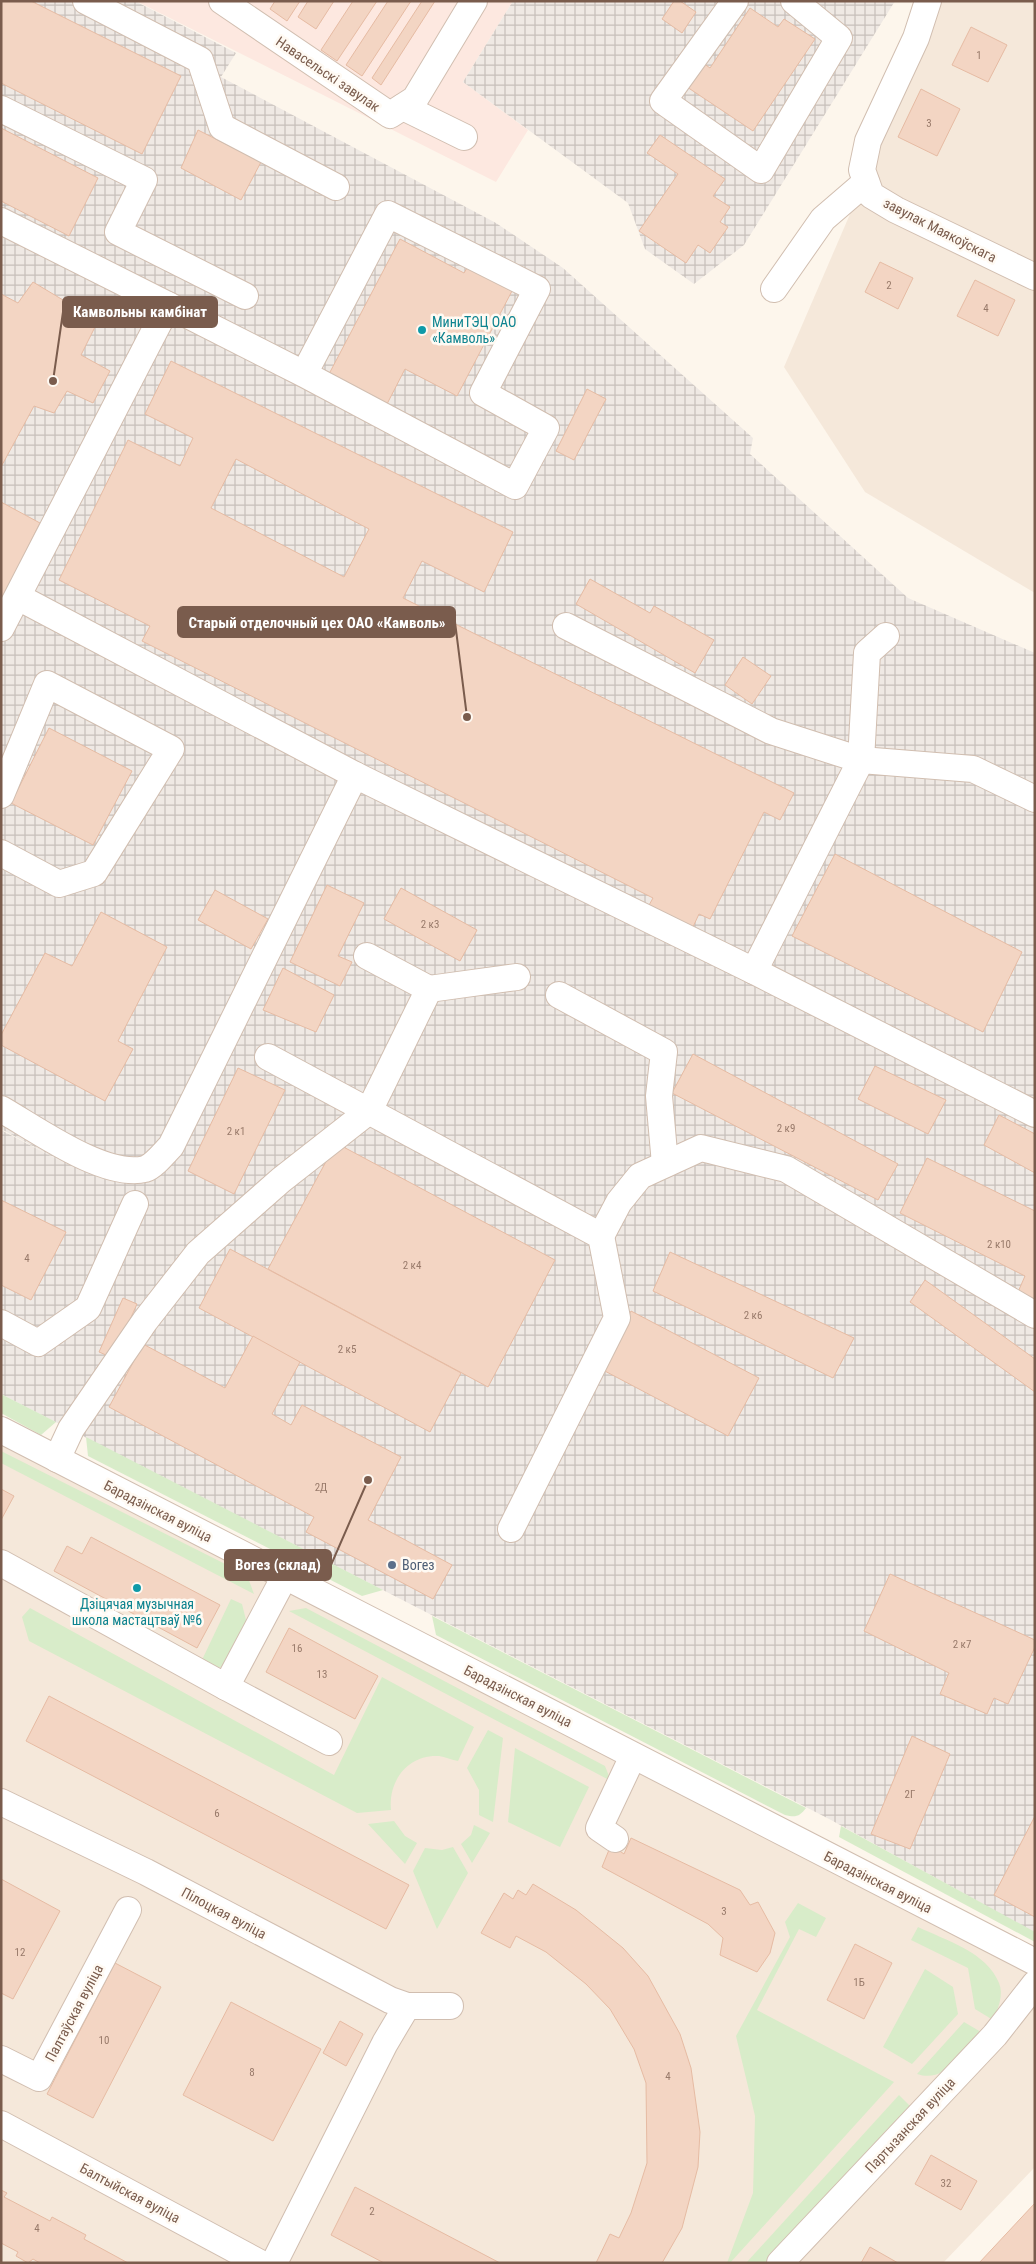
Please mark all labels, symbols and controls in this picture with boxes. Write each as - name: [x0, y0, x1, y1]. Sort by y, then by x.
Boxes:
- street label: Навасельскі завулак: [273, 33, 383, 115]
- house number: 1: [976, 49, 982, 62]
- house number: 3: [926, 117, 932, 130]
- street label: завулак Маякоўскага: [881, 195, 999, 265]
- house number: 2: [886, 279, 892, 292]
- callout: Камвольны камбінат: [63, 297, 217, 327]
- house number: 4: [983, 302, 989, 315]
- text: Камвольны камбінат: [73, 303, 207, 321]
- place label: МиниТЭЦ ОАО «Камволь»: [432, 314, 516, 346]
- marker: МиниТЭЦ ОАО «Камволь»: [416, 324, 428, 336]
- callout: Старый отделочный цех ОАО «Камволь»: [178, 607, 455, 637]
- text: Старый отделочный цех ОАО «Камволь»: [188, 614, 446, 632]
- house number: 2 к3: [421, 918, 439, 931]
- house number: 2 к9: [777, 1122, 795, 1135]
- house number: 2 к1: [227, 1125, 245, 1138]
- house number: 2 к10: [987, 1238, 1011, 1251]
- house number: 4: [24, 1252, 30, 1265]
- house number: 2 к4: [403, 1259, 422, 1272]
- house number: 2 к6: [744, 1309, 762, 1322]
- house number: 2 к5: [338, 1343, 356, 1356]
- street label: Барадзінская вуліца: [101, 1477, 215, 1545]
- house number: 2Д: [315, 1481, 327, 1494]
- callout: Вогез (склад): [225, 1550, 331, 1580]
- text: Вогез (склад): [235, 1556, 321, 1574]
- place label: Вогез: [402, 1557, 435, 1573]
- marker: Вогез: [386, 1559, 398, 1571]
- marker: Дзіцячая музычная школа мастацтваў №6: [131, 1582, 143, 1594]
- place label: Дзіцячая музычная школа мастацтваў №6: [72, 1596, 202, 1628]
- house number: 2 к7: [953, 1638, 971, 1651]
- house number: 16: [292, 1642, 302, 1655]
- street label: Барадзінская вуліца: [461, 1662, 575, 1730]
- house number: 13: [317, 1668, 327, 1681]
- house number: 2Г: [905, 1788, 915, 1801]
- house number: 6: [214, 1807, 220, 1820]
- street label: Барадзінская вуліца: [821, 1848, 935, 1916]
- street label: Пілоцкая вуліца: [179, 1884, 269, 1942]
- house number: 3: [721, 1905, 727, 1918]
- house number: 12: [15, 1946, 25, 1959]
- street label: Палтаўская вуліца: [42, 1962, 106, 2064]
- house number: 1Б: [853, 1976, 865, 1989]
- house number: 10: [99, 2034, 109, 2047]
- house number: 8: [249, 2066, 255, 2079]
- house number: 4: [665, 2070, 671, 2083]
- street label: Партызанская вуліца: [862, 2074, 958, 2176]
- street label: Балтыйская вуліца: [77, 2160, 183, 2226]
- house number: 32: [941, 2177, 951, 2190]
- house number: 2: [369, 2205, 375, 2218]
- house number: 4: [34, 2222, 40, 2235]

